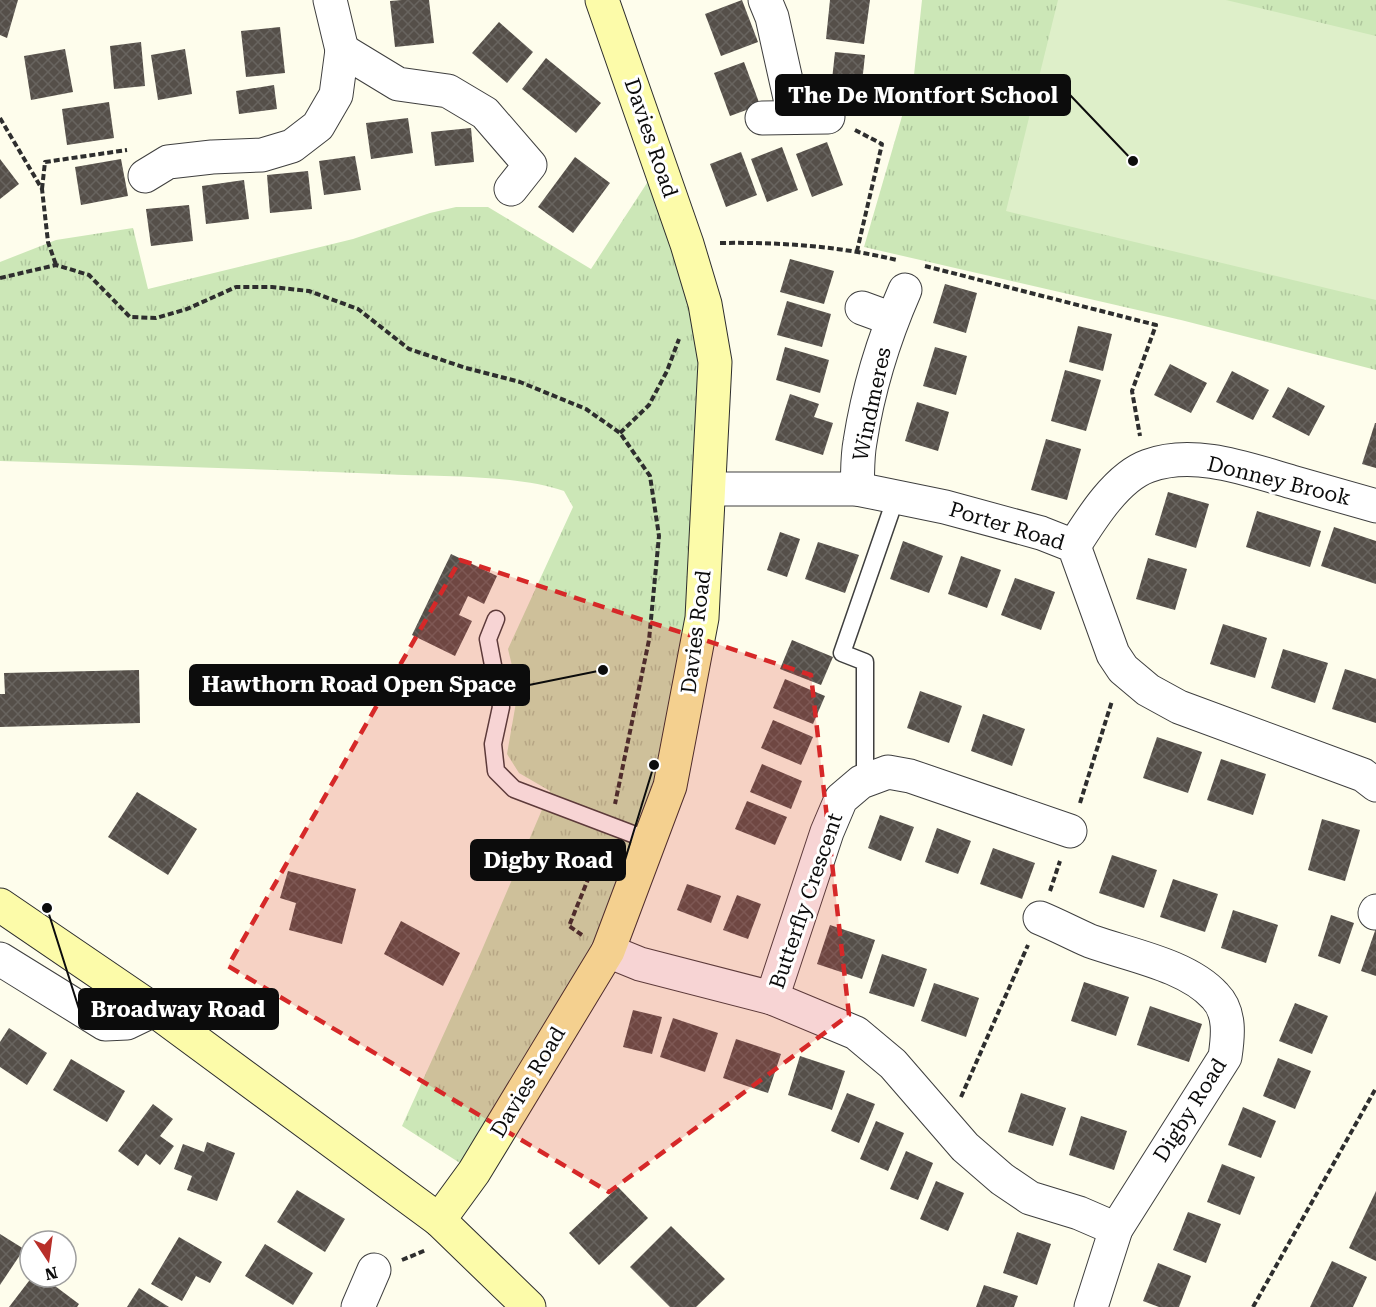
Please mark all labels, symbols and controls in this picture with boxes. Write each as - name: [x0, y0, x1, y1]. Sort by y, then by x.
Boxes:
- street label: Davies Road: [619, 75, 683, 201]
- callout: The De Montfort School: [776, 75, 1070, 115]
- text: The De Montfort School: [788, 83, 1058, 108]
- street label: Windmeres: [848, 345, 896, 463]
- street label: Donney Brook: [1205, 452, 1353, 510]
- street label: Porter Road: [946, 497, 1068, 555]
- street label: Davies Road: [677, 568, 716, 695]
- callout: Hawthorn Road Open Space: [190, 665, 529, 705]
- text: Hawthorn Road Open Space: [202, 672, 516, 697]
- street label: Butterfly Crescent: [765, 810, 847, 992]
- callout: Digby Road: [471, 840, 625, 880]
- text: Digby Road: [483, 848, 613, 873]
- callout: Broadway Road: [79, 989, 278, 1029]
- text: Broadway Road: [91, 997, 266, 1022]
- street label: Davies Road: [486, 1022, 571, 1141]
- street label: Digby Road: [1149, 1053, 1232, 1166]
- north arrow: [18, 1229, 78, 1289]
- text: N: [43, 1262, 59, 1284]

